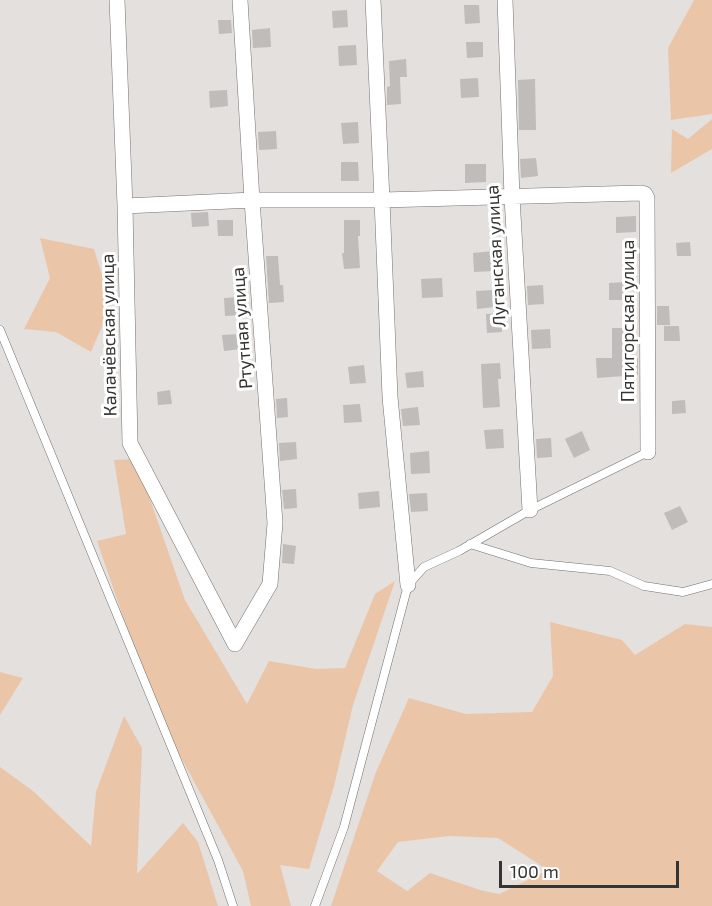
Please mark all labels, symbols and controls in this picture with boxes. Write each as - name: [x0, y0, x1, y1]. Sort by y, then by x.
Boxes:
- street label: Луганская улица: [481, 184, 511, 328]
- street label: Пятигорская улица: [617, 240, 639, 402]
- street label: Калачёвская улица: [97, 254, 121, 416]
- street label: Ртутная улица: [227, 266, 257, 390]
- scale bar: [502, 849, 682, 887]
- text: 100 m: [510, 860, 559, 882]

